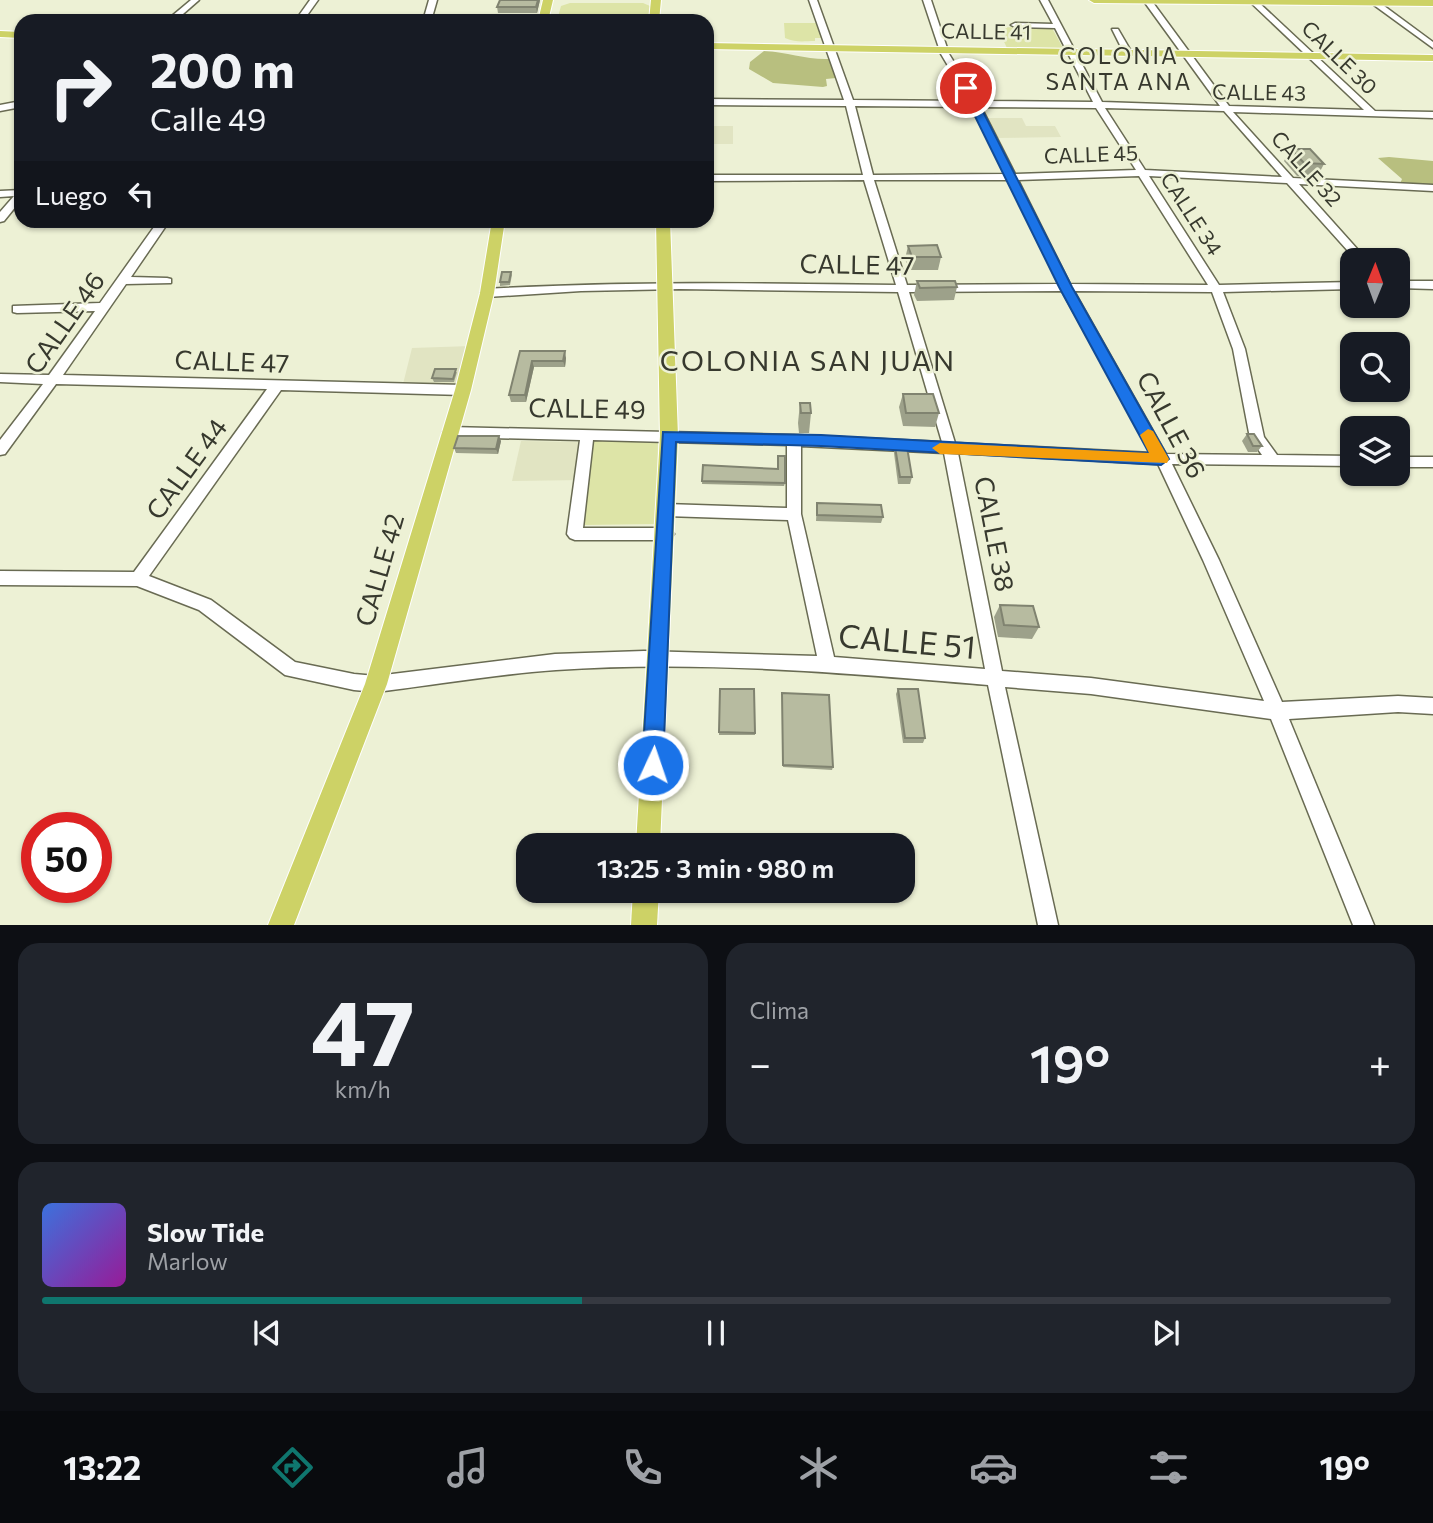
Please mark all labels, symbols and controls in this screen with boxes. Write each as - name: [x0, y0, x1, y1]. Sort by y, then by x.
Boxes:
- street label: CALLE 30: [1297, 15, 1383, 99]
- street label: CALLE 41: [941, 17, 1031, 44]
- text: 200 m: [150, 38, 295, 98]
- district label: COLONIA SANTA ANA: [1046, 41, 1192, 95]
- icon: right: [35, 42, 126, 133]
- pin: [936, 58, 996, 118]
- icon: arrive: [947, 69, 985, 107]
- street label: CALLE 43: [1212, 78, 1306, 105]
- text: Calle 49: [150, 98, 267, 138]
- street label: CALLE 32: [1267, 125, 1348, 211]
- street label: CALLE 45: [1044, 139, 1138, 168]
- street label: CALLE 34: [1156, 167, 1229, 260]
- icon: left: [122, 175, 160, 213]
- text: Luego: [35, 179, 108, 210]
- street label: CALLE 47: [799, 247, 915, 280]
- north arrow: [1340, 248, 1410, 318]
- map controls: [1340, 248, 1410, 486]
- street label: CALLE 46: [17, 265, 110, 379]
- button: search: [1340, 332, 1410, 402]
- street label: CALLE 47: [174, 343, 290, 378]
- district label: COLONIA SAN JUAN: [660, 343, 956, 377]
- street label: CALLE 36: [1131, 366, 1213, 483]
- street label: CALLE 49: [528, 391, 646, 424]
- street label: CALLE 44: [139, 412, 233, 525]
- button: layers: [1340, 416, 1410, 486]
- street label: CALLE 38: [969, 474, 1022, 594]
- street label: CALLE 42: [348, 510, 409, 629]
- street label: CALLE 51: [837, 614, 978, 666]
- position arrow: [616, 728, 690, 802]
- speed limit sign: 50: [21, 812, 112, 903]
- text: 13:25 · 3 min · 980 m: [597, 852, 834, 883]
- text: 47: [311, 973, 415, 1085]
- text: Clima: [750, 996, 809, 1024]
- text: 19°: [1030, 1030, 1110, 1094]
- text: −: [750, 1039, 771, 1086]
- text: +: [1369, 1039, 1391, 1086]
- text: km/h: [335, 1075, 391, 1103]
- text: Slow Tide: [147, 1216, 264, 1247]
- text: Marlow: [147, 1247, 228, 1275]
- icon: previous: [248, 1314, 286, 1352]
- icon: pause: [697, 1314, 735, 1352]
- icon: next: [1147, 1314, 1185, 1352]
- icon: directions: [268, 1443, 317, 1492]
- icon: music: [443, 1443, 492, 1492]
- icon: phone: [618, 1443, 667, 1492]
- icon: climate: [794, 1443, 843, 1492]
- icon: car: [969, 1443, 1018, 1492]
- icon: filters: [1144, 1443, 1193, 1492]
- text: 13:22: [63, 1447, 141, 1487]
- text: 19°: [1320, 1447, 1370, 1487]

